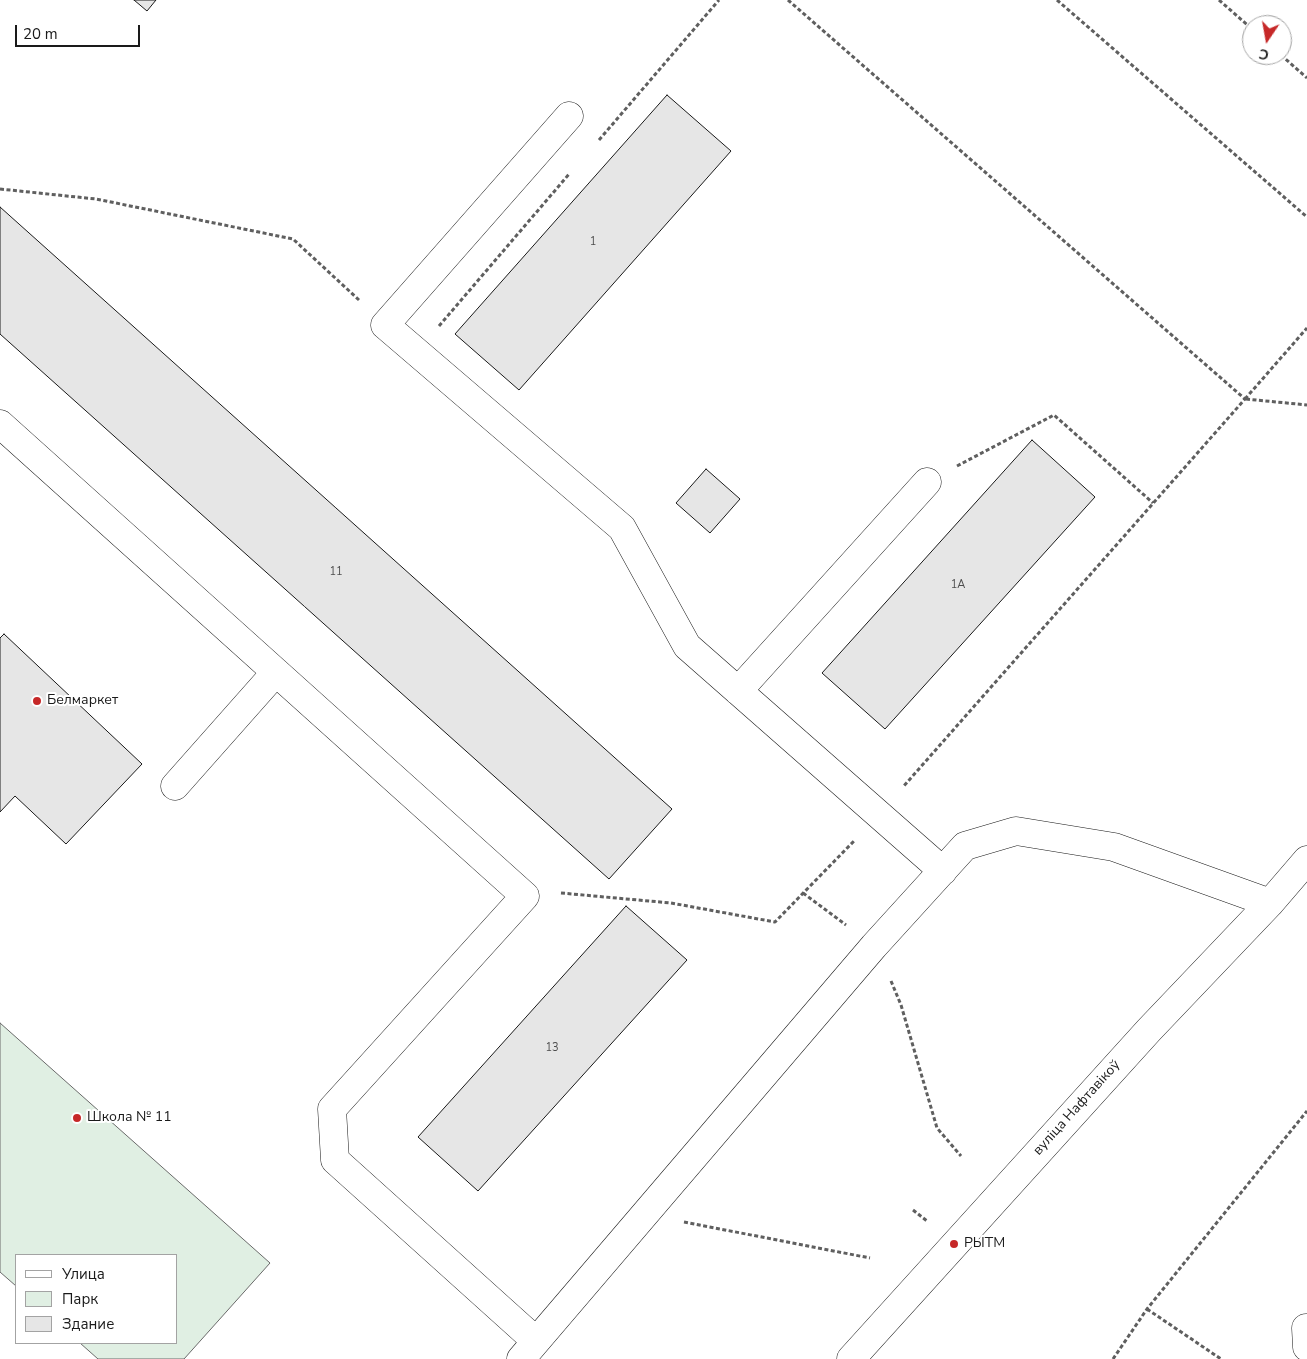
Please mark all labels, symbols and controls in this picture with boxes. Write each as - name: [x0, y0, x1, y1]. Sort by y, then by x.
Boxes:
- scale bar: [18, 15, 142, 47]
- north arrow: [1242, 15, 1292, 65]
- text: 20 m: [23, 24, 58, 44]
- text: С: [1257, 44, 1271, 64]
- house number: 1: [590, 235, 596, 249]
- house number: 11: [329, 565, 343, 579]
- house number: 1А: [951, 578, 965, 592]
- place label: Белмаркет: [47, 693, 118, 709]
- marker: Белмаркет: [31, 695, 43, 707]
- house number: 13: [545, 1041, 559, 1055]
- street label: вуліца Нафтавікоў: [1030, 1057, 1124, 1159]
- place label: Школа № 11: [87, 1110, 172, 1126]
- marker: Школа № 11: [71, 1112, 83, 1124]
- place label: РЫТМ: [964, 1236, 1005, 1252]
- marker: РЫТМ: [948, 1238, 960, 1250]
- legend: [15, 1254, 178, 1344]
- text: Улица: [62, 1264, 105, 1284]
- text: Парк: [62, 1289, 98, 1309]
- text: Здание: [62, 1314, 114, 1334]

